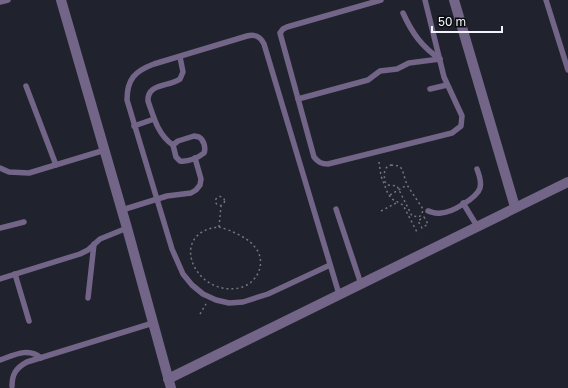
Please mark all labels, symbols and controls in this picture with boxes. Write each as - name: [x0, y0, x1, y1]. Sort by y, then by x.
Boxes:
- scale bar: [432, 8, 502, 34]
- text: 50 m: [438, 14, 466, 29]

